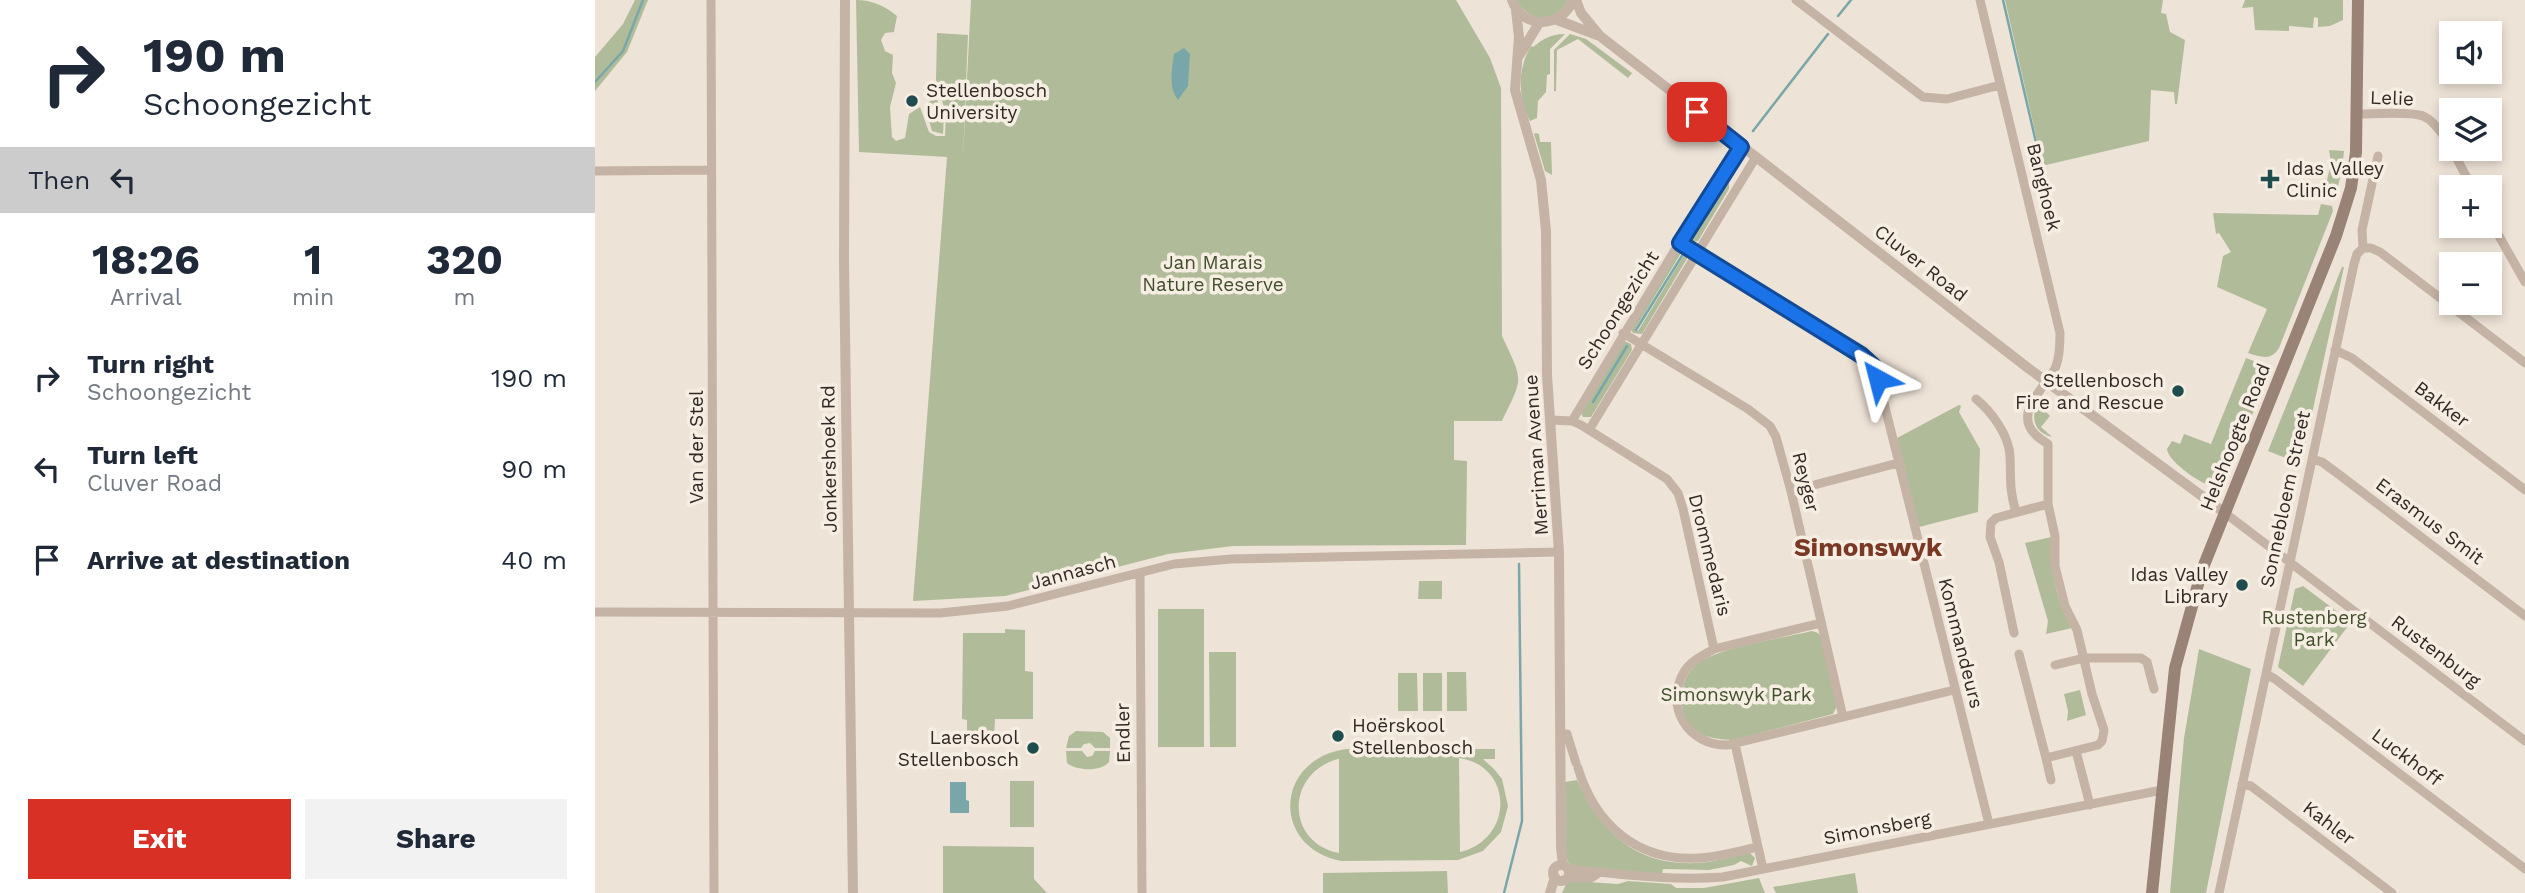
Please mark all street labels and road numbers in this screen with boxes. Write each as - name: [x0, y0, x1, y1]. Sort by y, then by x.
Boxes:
- street label: Lelie: [2370, 86, 2414, 110]
- street label: Banghoek: [2022, 141, 2066, 234]
- street label: Cluver Road: [1870, 220, 1972, 306]
- street label: Schoongezicht: [1572, 246, 1664, 374]
- street label: Helshoogte Road: [2195, 360, 2275, 514]
- street label: Merriman Avenue: [1519, 374, 1553, 536]
- street label: Bakker: [2410, 376, 2474, 432]
- street label: Jonkershoek Rd: [816, 385, 842, 533]
- street label: Van der Stel: [685, 390, 708, 504]
- street label: Sonnebloem Street: [2255, 409, 2315, 589]
- street label: Reyger: [1787, 449, 1825, 515]
- street label: Erasmus Smit: [2371, 473, 2489, 569]
- street label: Drommedaris: [1684, 492, 1736, 618]
- street label: Jannasch: [1028, 550, 1118, 594]
- street label: Kommandeurs: [1934, 575, 1988, 711]
- street label: Rustenburg: [2387, 610, 2486, 693]
- street label: Endler: [1111, 702, 1135, 763]
- street label: Luckhoff: [2367, 723, 2447, 791]
- street label: Kahler: [2298, 796, 2360, 850]
- street label: Simonsberg: [1821, 806, 1933, 850]

